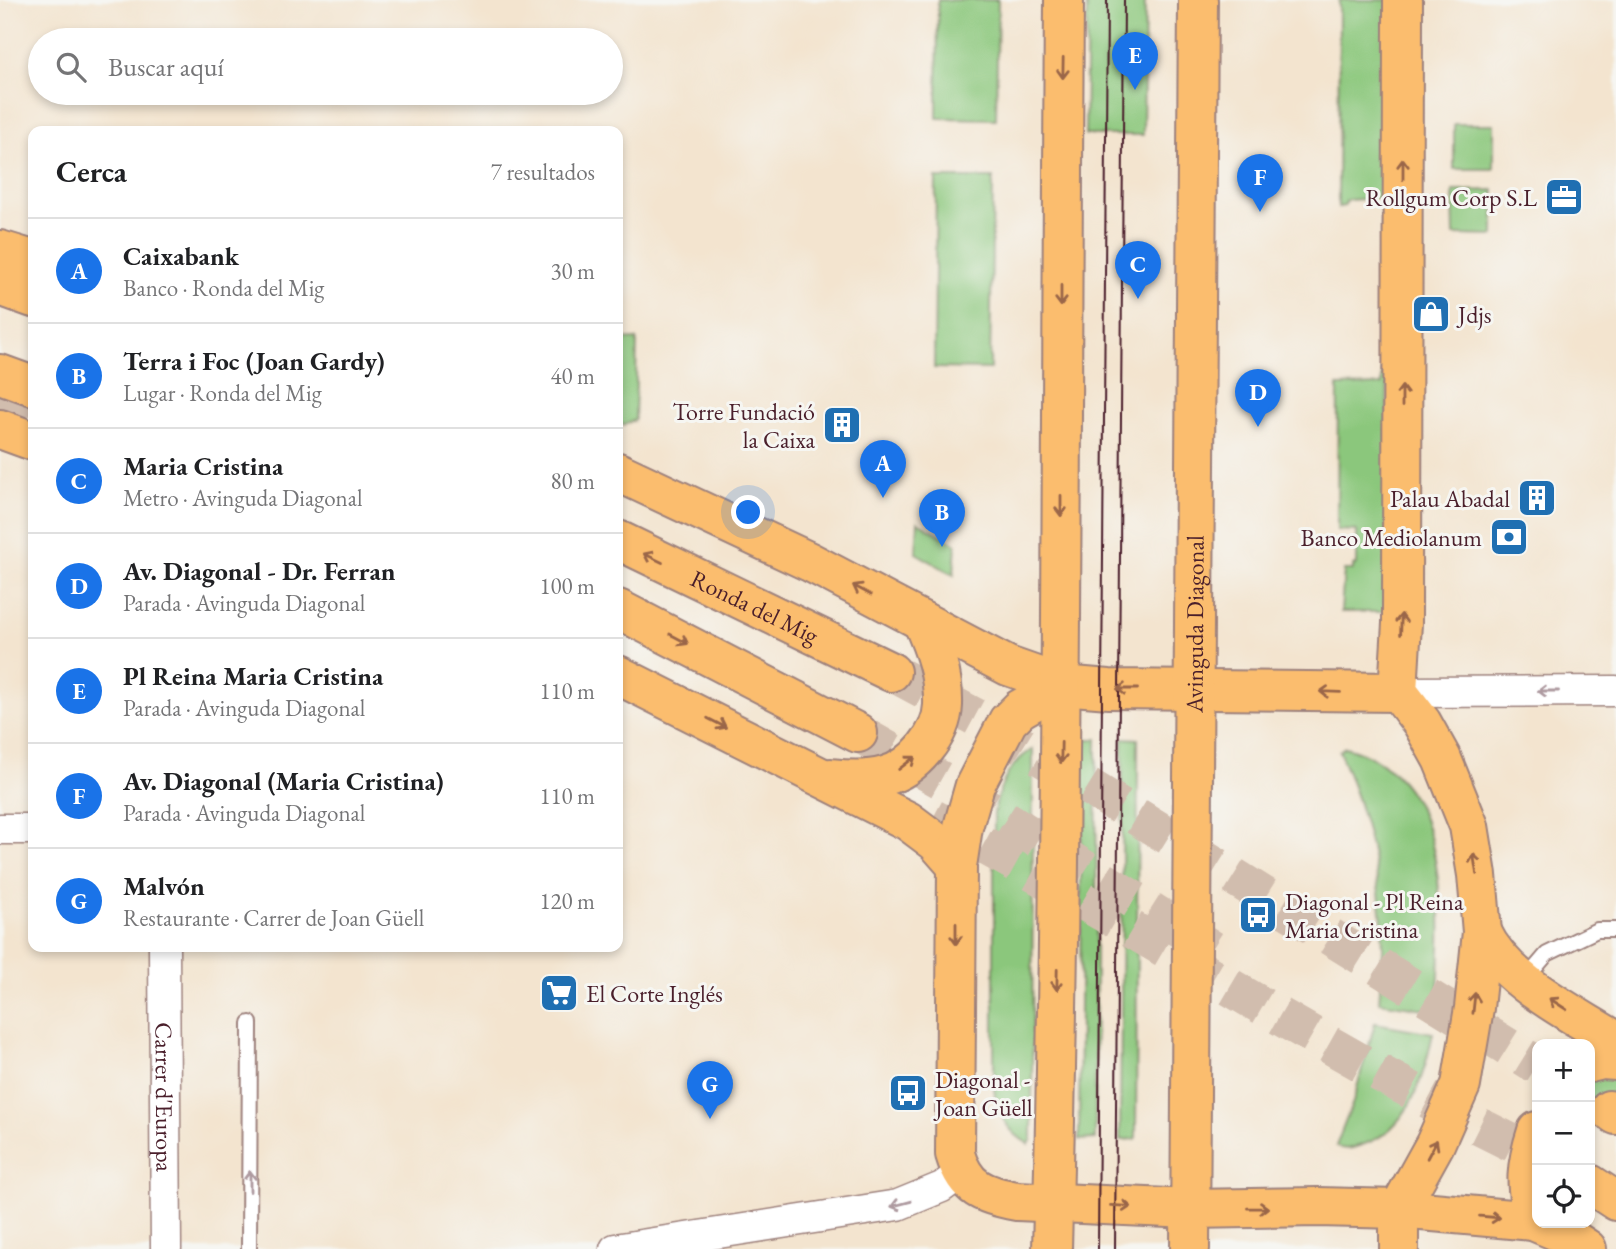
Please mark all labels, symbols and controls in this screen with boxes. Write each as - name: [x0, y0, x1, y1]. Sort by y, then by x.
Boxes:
- search box: [28, 28, 623, 105]
- pin: E: [1112, 32, 1158, 90]
- icon: search: [52, 48, 90, 86]
- text: Buscar aquí: [108, 50, 224, 84]
- one-way arrow: [1056, 56, 1070, 79]
- text: Cerca: [56, 152, 127, 191]
- pin: F: [1237, 154, 1283, 212]
- text: 7 resultados: [491, 157, 595, 187]
- one-way arrow: [1396, 157, 1410, 180]
- office icon: Rollgum Corp S.L: [1543, 176, 1585, 218]
- place label: Rollgum Corp S.L: [1365, 182, 1537, 213]
- text: Caixabank: [123, 239, 239, 273]
- pin: C: [1115, 241, 1161, 299]
- text: A: [71, 256, 87, 286]
- text: 30 m: [550, 256, 595, 286]
- text: Banco · Ronda del Mig: [123, 273, 324, 303]
- one-way arrow: [1055, 284, 1068, 307]
- shop icon: Jdjs: [1410, 293, 1452, 335]
- place label: Jdjs: [1456, 299, 1491, 330]
- text: Terra i Foc (Joan Gardy): [123, 344, 385, 378]
- text: B: [72, 361, 86, 391]
- text: 40 m: [550, 361, 595, 391]
- pin: D: [1235, 369, 1281, 427]
- text: Lugar · Ronda del Mig: [123, 378, 322, 408]
- one-way arrow: [1395, 385, 1409, 408]
- place label: Torre Fundació la Caixa: [673, 396, 815, 455]
- building icon: Torre Fundació la Caixa: [821, 404, 863, 446]
- pin: A: [860, 440, 906, 498]
- text: Maria Cristina: [123, 449, 283, 483]
- text: C: [71, 466, 87, 496]
- text: 80 m: [550, 466, 595, 496]
- building icon: Palau Abadal: [1516, 477, 1558, 519]
- text: Metro · Avinguda Diagonal: [123, 483, 362, 513]
- place label: Palau Abadal: [1390, 483, 1510, 514]
- pin: B: [919, 489, 965, 547]
- one-way arrow: [1054, 494, 1068, 517]
- your location: [731, 495, 765, 529]
- bank icon: Banco Mediolanum: [1488, 516, 1530, 558]
- place label: Banco Mediolanum: [1301, 522, 1482, 553]
- street label: Avinguda Diagonal: [1178, 535, 1210, 714]
- one-way arrow: [643, 550, 664, 564]
- text: Av. Diagonal - Dr. Ferran: [123, 554, 396, 588]
- street label: Ronda del Mig: [686, 562, 824, 650]
- text: D: [70, 571, 88, 601]
- text: 100 m: [539, 571, 595, 601]
- one-way arrow: [852, 582, 873, 596]
- text: Parada · Avinguda Diagonal: [123, 588, 365, 618]
- one-way arrow: [1395, 612, 1408, 635]
- one-way arrow: [668, 633, 689, 647]
- text: Pl Reina Maria Cristina: [123, 659, 383, 693]
- text: E: [72, 676, 86, 706]
- text: 110 m: [539, 676, 595, 706]
- one-way arrow: [1116, 682, 1139, 696]
- one-way arrow: [1537, 684, 1560, 698]
- one-way arrow: [1319, 686, 1342, 699]
- text: Parada · Avinguda Diagonal: [123, 693, 365, 723]
- one-way arrow: [706, 717, 727, 731]
- one-way arrow: [1054, 741, 1067, 764]
- one-way arrow: [898, 756, 916, 771]
- text: Av. Diagonal (Maria Cristina): [123, 764, 444, 798]
- text: F: [73, 781, 85, 811]
- text: 110 m: [539, 781, 595, 811]
- text: Parada · Avinguda Diagonal: [123, 798, 365, 828]
- one-way arrow: [1468, 853, 1481, 876]
- text: Malvón: [123, 869, 205, 903]
- text: G: [71, 886, 87, 916]
- text: 120 m: [539, 886, 595, 916]
- place label: Diagonal - Pl Reina Maria Cristina: [1285, 886, 1464, 945]
- bus stop icon: Diagonal - Pl Reina Maria Cristina: [1237, 894, 1279, 936]
- text: Restaurante · Carrer de Joan Güell: [123, 903, 424, 933]
- one-way arrow: [949, 923, 963, 946]
- one-way arrow: [1050, 969, 1064, 992]
- supermarket icon: El Corte Inglés: [538, 972, 580, 1014]
- place label: El Corte Inglés: [586, 978, 723, 1009]
- one-way arrow: [1468, 992, 1481, 1014]
- one-way arrow: [1549, 997, 1569, 1011]
- street label: Carrer d'Europa: [149, 1022, 181, 1172]
- map controls: [1532, 1039, 1595, 1228]
- button: +: [1532, 1039, 1595, 1102]
- pin: G: [687, 1061, 733, 1119]
- place label: Diagonal - Joan Güell: [933, 1064, 1033, 1123]
- bus stop icon: Diagonal - Joan Güell: [887, 1072, 929, 1114]
- button: −: [1532, 1102, 1595, 1165]
- one-way arrow: [1425, 1140, 1439, 1160]
- button: locate: [1532, 1165, 1595, 1228]
- one-way arrow: [243, 1170, 257, 1193]
- one-way arrow: [890, 1198, 912, 1211]
- one-way arrow: [1110, 1200, 1133, 1213]
- one-way arrow: [1246, 1201, 1269, 1215]
- one-way arrow: [1479, 1211, 1501, 1224]

